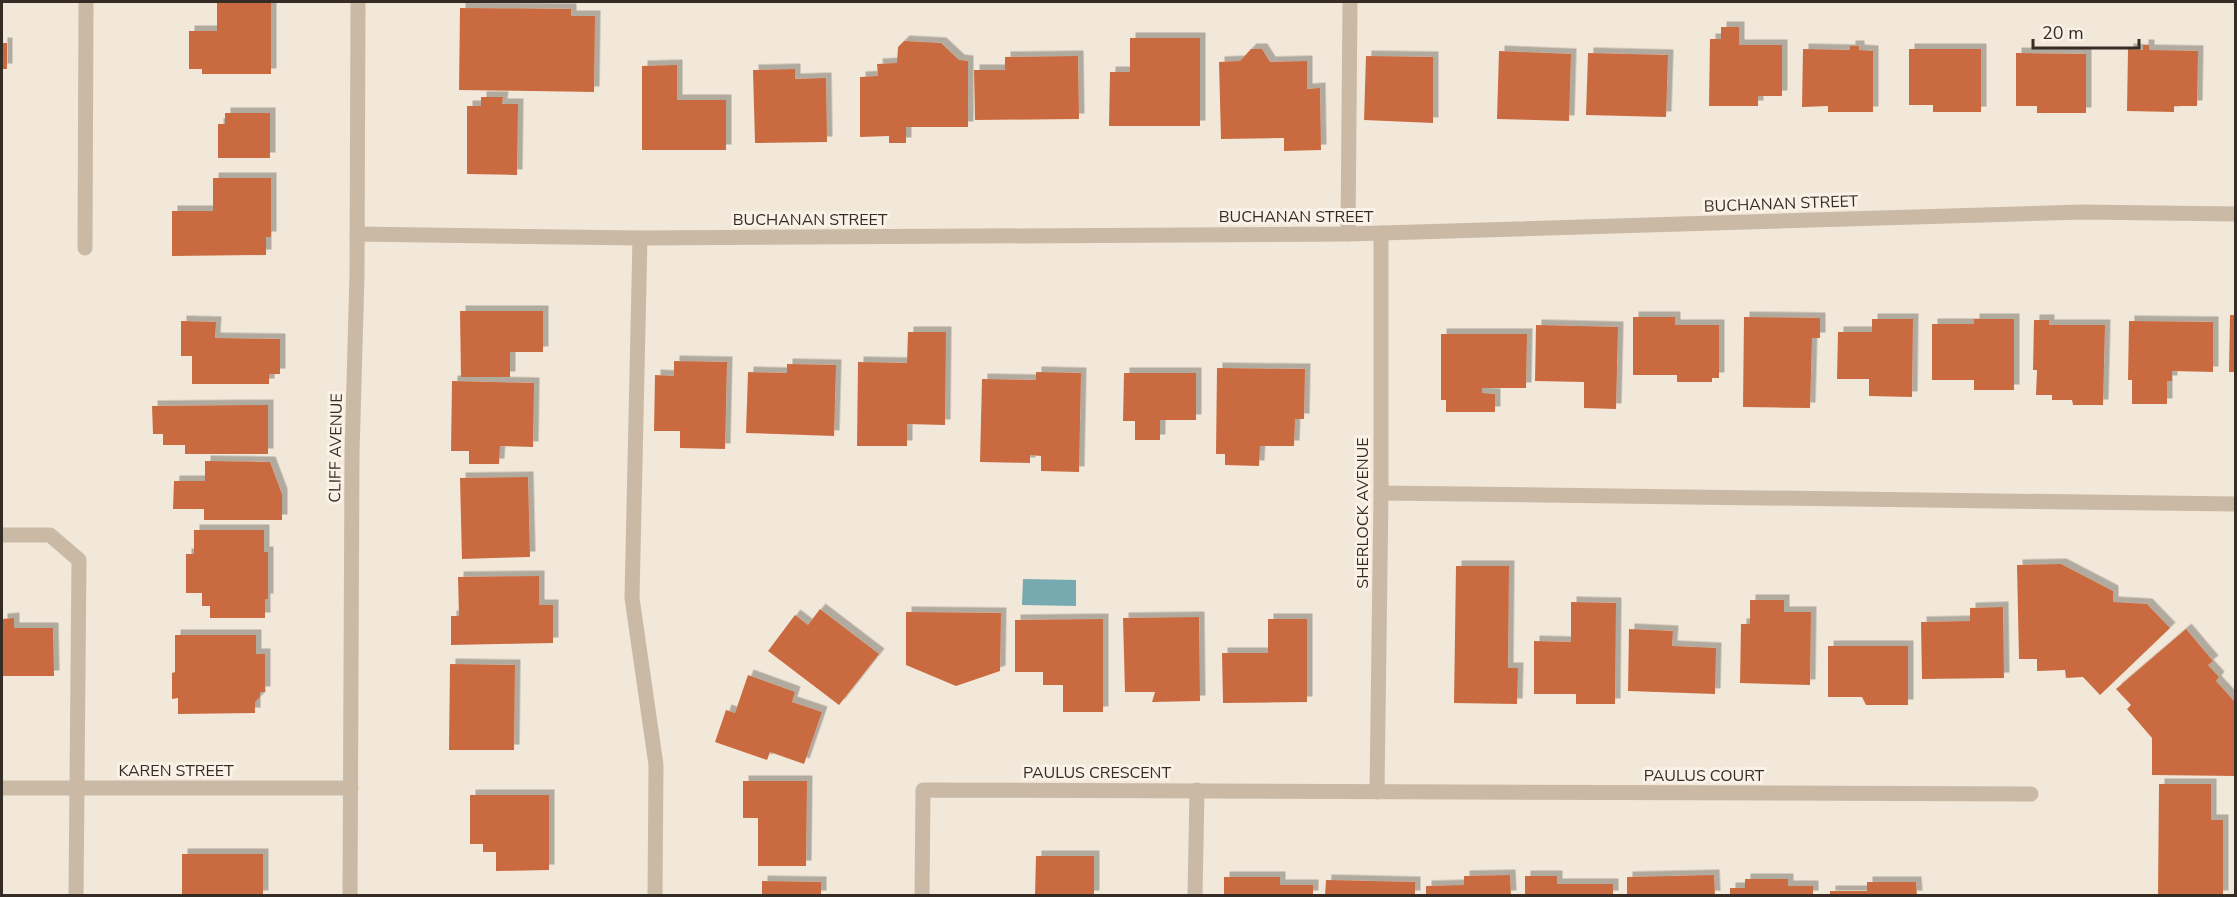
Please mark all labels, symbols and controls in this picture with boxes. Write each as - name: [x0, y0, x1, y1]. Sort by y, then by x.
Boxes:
- scale bar: [2033, 12, 2140, 50]
- text: 20 m: [2042, 21, 2084, 45]
- street label: BUCHANAN STREET: [1703, 190, 1859, 218]
- street label: BUCHANAN STREET: [1219, 206, 1374, 228]
- street label: BUCHANAN STREET: [733, 209, 888, 231]
- street label: CLIFF AVENUE: [324, 393, 348, 503]
- street label: SHERLOCK AVENUE: [1352, 437, 1374, 589]
- street label: KAREN STREET: [118, 760, 234, 782]
- street label: PAULUS CRESCENT: [1023, 762, 1171, 784]
- street label: PAULUS COURT: [1644, 765, 1765, 787]

